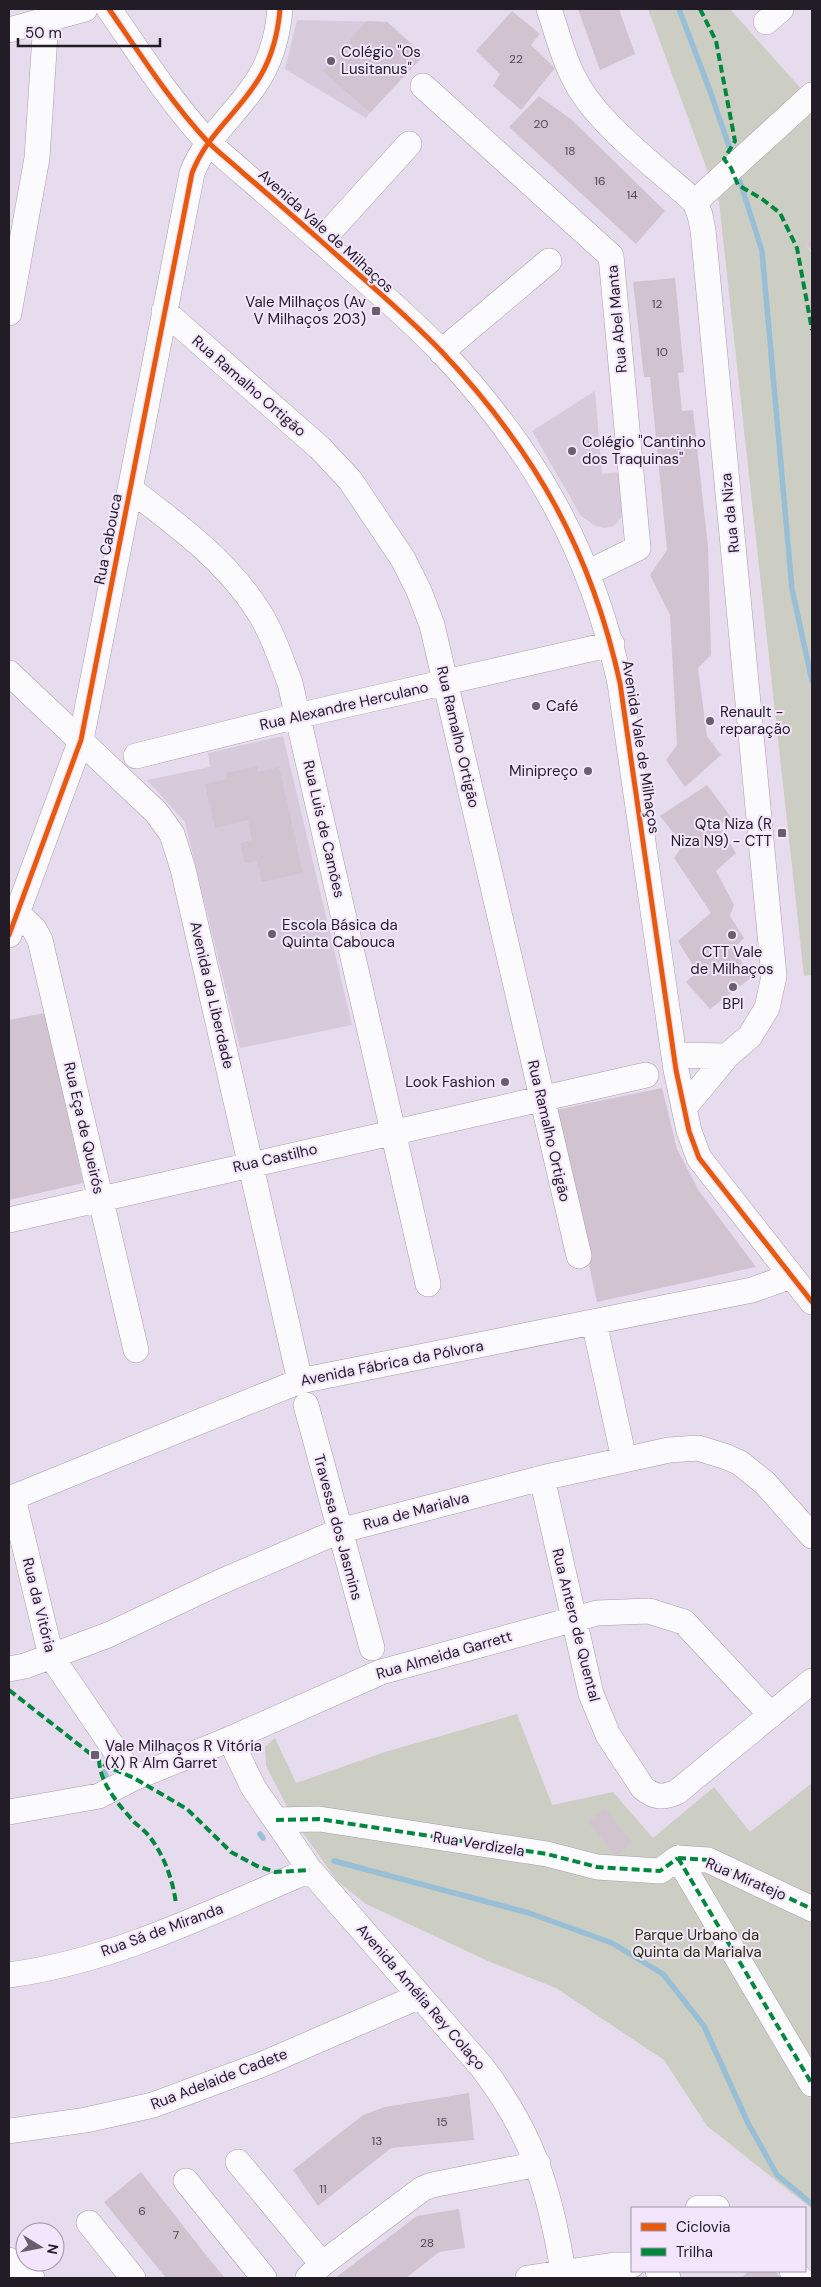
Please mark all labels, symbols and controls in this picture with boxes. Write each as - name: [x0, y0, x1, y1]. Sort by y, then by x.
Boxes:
- scale bar: [18, 15, 160, 47]
- text: 50 m: [25, 23, 62, 43]
- place label: Colégio "Os Lusitanus": [341, 42, 421, 79]
- house number: 22: [509, 51, 523, 67]
- marker: Colégio "Os Lusitanus": [325, 55, 337, 67]
- house number: 20: [533, 116, 549, 132]
- house number: 18: [564, 143, 576, 159]
- street label: Avenida Vale de Milhaços: [254, 165, 398, 297]
- house number: 16: [594, 173, 606, 189]
- house number: 14: [626, 187, 638, 203]
- street label: Rua Abel Manta: [602, 264, 632, 374]
- place label: Vale Milhaços (Av V Milhaços 203): [245, 292, 366, 329]
- house number: 12: [652, 296, 662, 312]
- marker: Vale Milhaços (Av V Milhaços 203): [370, 305, 382, 317]
- street label: Rua Ramalho Ortigão: [188, 331, 310, 441]
- house number: 10: [656, 344, 668, 360]
- place label: Colégio "Cantinho dos Traquinas": [582, 432, 706, 469]
- marker: Colégio "Cantinho dos Traquinas": [566, 445, 578, 457]
- street label: Rua da Niza: [716, 472, 744, 554]
- street label: Rua Cabouca: [89, 492, 127, 586]
- street label: Avenida Vale de Milhaços: [617, 659, 665, 835]
- street label: Rua Ramalho Ortigão: [432, 664, 484, 810]
- street label: Rua Alexandre Herculano: [258, 677, 430, 735]
- place label: Café: [546, 696, 578, 716]
- marker: Café: [530, 700, 542, 712]
- place label: Renault - reparação: [720, 702, 791, 739]
- marker: Renault - reparação: [704, 715, 716, 727]
- street label: Rua Luis de Camões: [298, 758, 350, 900]
- place label: Minipreço: [509, 761, 578, 781]
- marker: Minipreço: [582, 765, 594, 777]
- place label: Qta Niza (R Niza N9) - CTT: [671, 814, 772, 851]
- marker: Qta Niza (R Niza N9) - CTT: [776, 827, 788, 839]
- place label: Escola Básica da Quinta Cabouca: [282, 915, 398, 952]
- street label: Avenida da Liberdade: [185, 919, 239, 1071]
- marker: Escola Básica da Quinta Cabouca: [266, 928, 278, 940]
- marker: CTT Vale de Milhaços: [726, 929, 738, 941]
- place label: CTT Vale de Milhaços: [690, 942, 774, 979]
- marker: BPI: [727, 981, 739, 993]
- place label: BPI: [722, 994, 744, 1014]
- street label: Rua Ramalho Ortigão: [523, 1058, 575, 1204]
- street label: Rua Eça de Queirós: [59, 1060, 109, 1196]
- place label: Look Fashion: [405, 1072, 495, 1092]
- marker: Look Fashion: [499, 1076, 511, 1088]
- street label: Rua Castilho: [231, 1139, 319, 1177]
- street label: Avenida Fábrica da Pólvora: [299, 1335, 485, 1391]
- street label: Travessa dos Jasmins: [309, 1452, 367, 1602]
- street label: Rua de Marialva: [361, 1487, 471, 1535]
- street label: Rua Antero de Quental: [547, 1546, 605, 1704]
- street label: Rua da Vitória: [18, 1556, 60, 1654]
- street label: Rua Almeida Garrett: [374, 1626, 514, 1684]
- place label: Vale Milhaços R Vitória (X) R Alm Garret: [105, 1736, 262, 1773]
- marker: Vale Milhaços R Vitória (X) R Alm Garret: [89, 1749, 101, 1761]
- street label: Rua Verdizela: [432, 1827, 526, 1861]
- street label: Rua Miratejo: [702, 1853, 790, 1905]
- street label: Rua Sá de Miranda: [98, 1899, 226, 1961]
- street label: Avenida Amélia Rey Colaço: [352, 1920, 490, 2074]
- park label: Parque Urbano da Quinta da Marialva: [632, 1925, 762, 1962]
- street label: Rua Adelaide Cadete: [148, 2044, 290, 2114]
- house number: 15: [436, 2114, 448, 2130]
- house number: 13: [372, 2133, 382, 2149]
- house number: 11: [319, 2181, 327, 2197]
- house number: 6: [138, 2203, 146, 2219]
- legend: [631, 2207, 806, 2272]
- text: Ciclovia: [676, 2217, 730, 2237]
- north arrow: [15, 2222, 65, 2272]
- house number: 7: [173, 2227, 179, 2243]
- house number: 28: [420, 2235, 434, 2251]
- text: Trilha: [676, 2242, 713, 2262]
- text: N: [43, 2243, 63, 2256]

